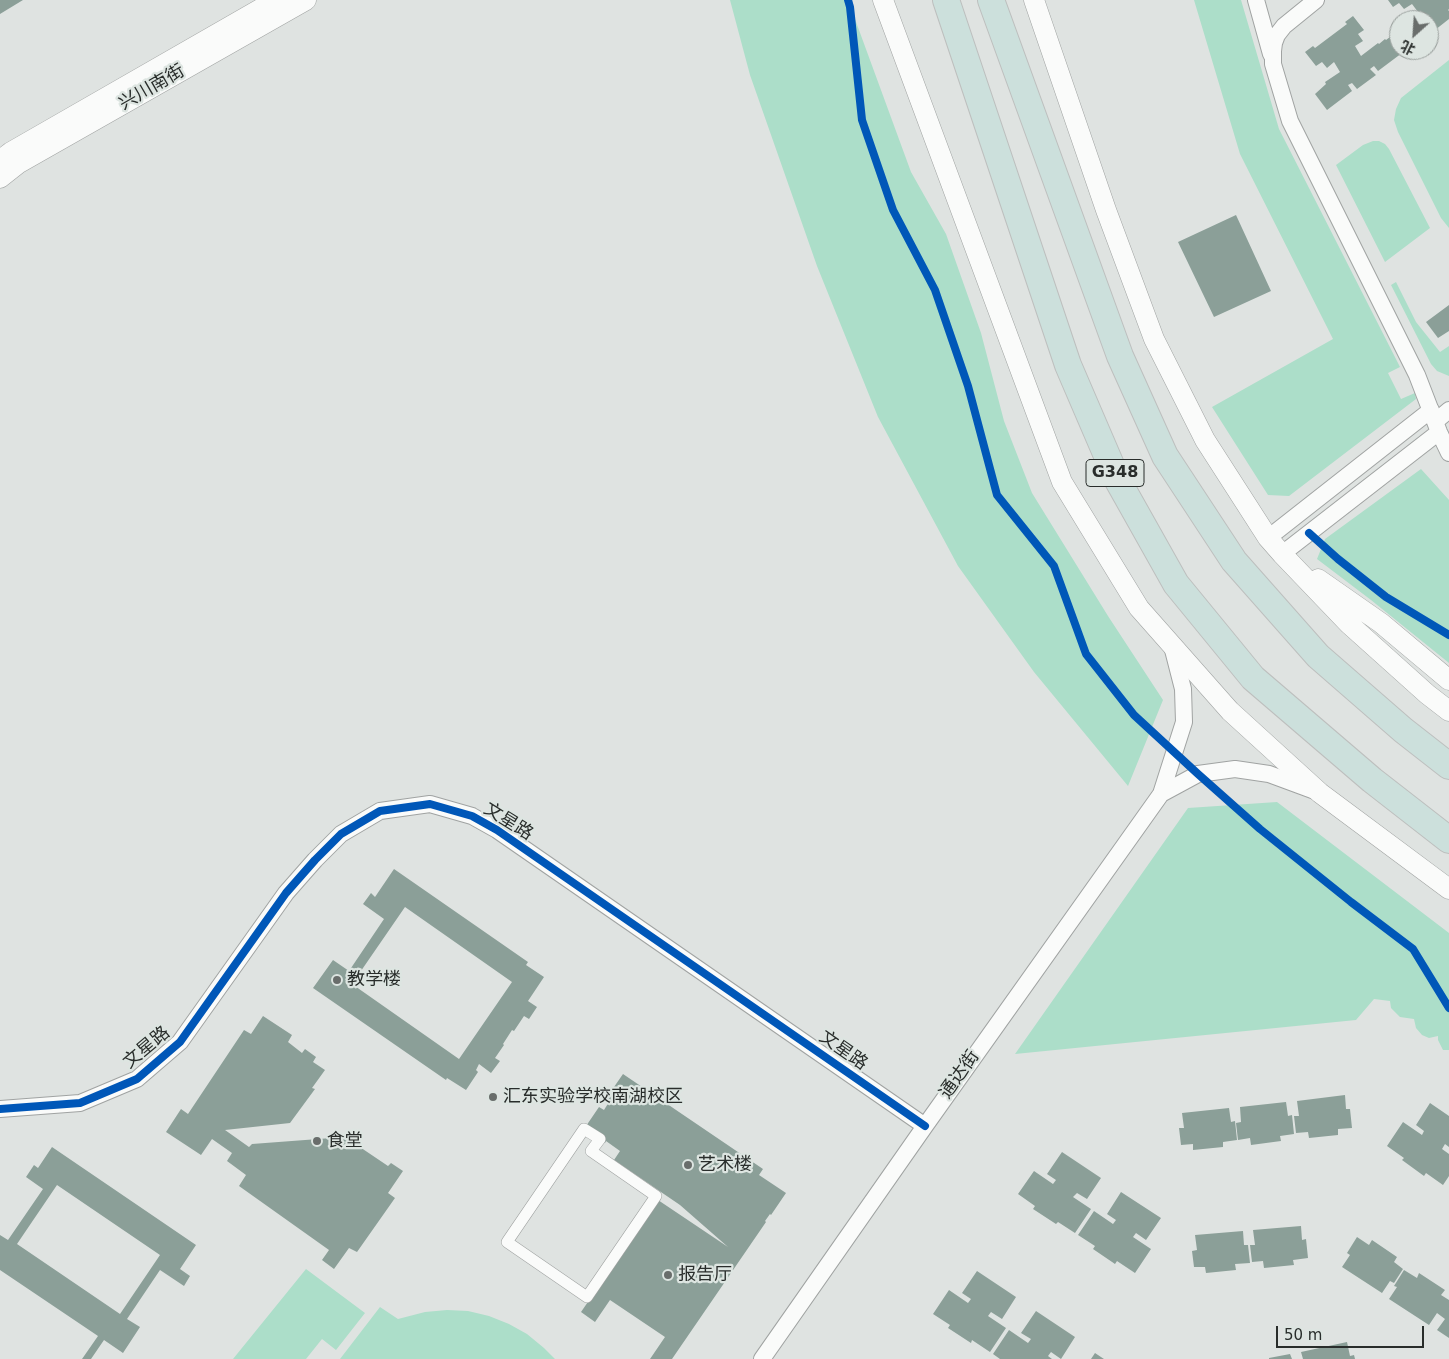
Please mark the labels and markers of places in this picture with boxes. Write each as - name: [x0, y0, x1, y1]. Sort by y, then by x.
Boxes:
- place label: 教学楼: [347, 969, 401, 991]
- marker: 教学楼: [331, 974, 343, 986]
- place label: 汇东实验学校南湖校区: [503, 1086, 683, 1108]
- marker: 汇东实验学校南湖校区: [487, 1091, 499, 1103]
- place label: 食堂: [327, 1130, 363, 1152]
- marker: 食堂: [311, 1135, 323, 1147]
- place label: 艺术楼: [698, 1154, 752, 1176]
- marker: 艺术楼: [682, 1159, 694, 1171]
- place label: 报告厅: [678, 1264, 732, 1286]
- marker: 报告厅: [662, 1269, 674, 1281]

